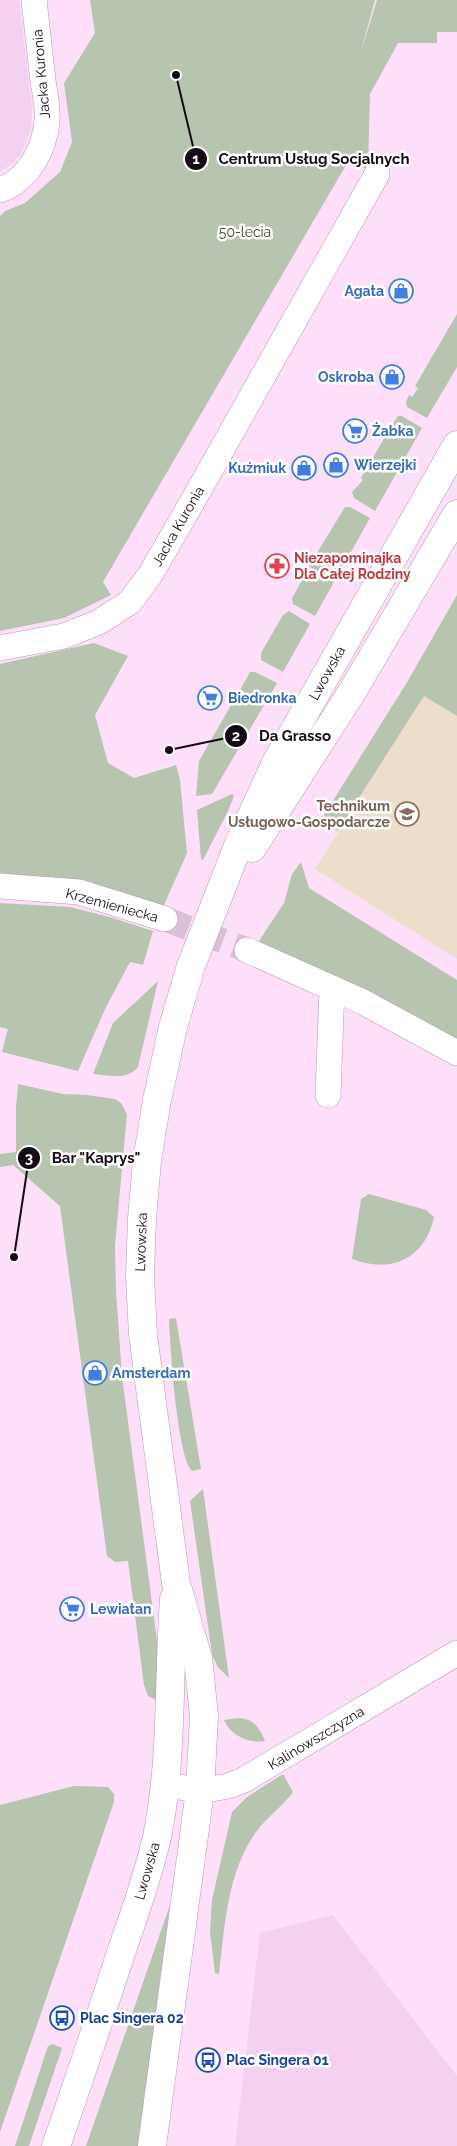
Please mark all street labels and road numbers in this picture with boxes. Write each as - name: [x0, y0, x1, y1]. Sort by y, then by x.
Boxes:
- street label: Jacka Kuronia: [29, 29, 53, 119]
- street label: Jacka Kuronia: [149, 483, 207, 569]
- street label: Lwowska: [306, 643, 348, 703]
- street label: Krzemieniecka: [64, 885, 160, 925]
- street label: Lwowska: [132, 1212, 150, 1272]
- street label: Kalinowszczyzna: [265, 1703, 367, 1773]
- street label: Lwowska: [131, 1840, 163, 1902]

